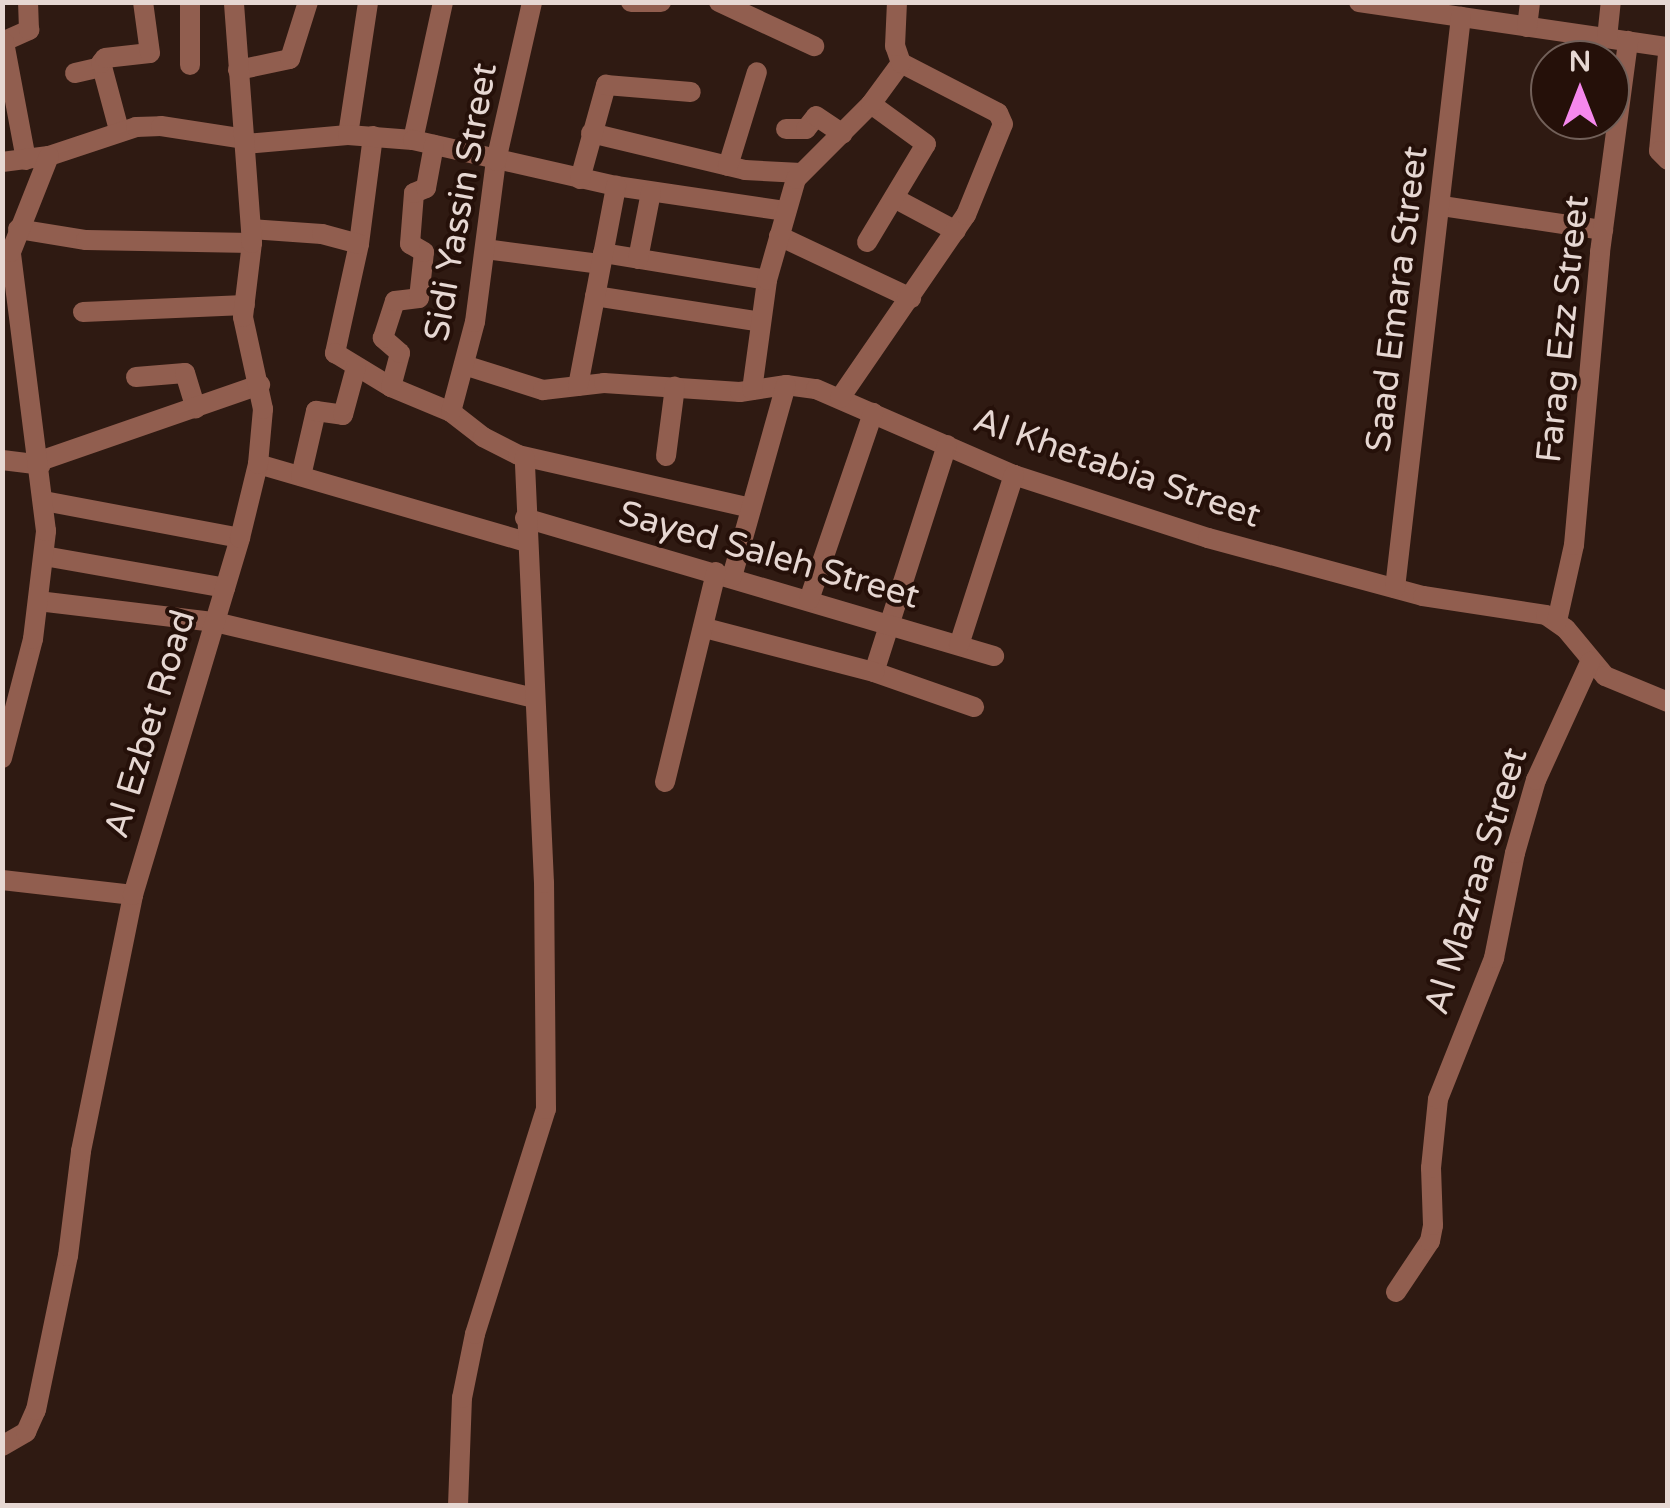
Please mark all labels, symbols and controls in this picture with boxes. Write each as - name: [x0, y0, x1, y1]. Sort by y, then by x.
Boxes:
- north arrow: [1530, 40, 1630, 140]
- text: N: [1569, 45, 1591, 79]
- street label: Sidi Yassin Street: [416, 60, 506, 344]
- street label: Saad Emara Street: [1357, 144, 1437, 454]
- street label: Farag Ezz Street: [1528, 193, 1598, 465]
- street label: Al Khetabia Street: [968, 399, 1266, 537]
- street label: Sayed Saleh Street: [614, 492, 924, 618]
- street label: Al Ezbet Road: [95, 605, 205, 843]
- street label: Al Mazraa Street: [1415, 743, 1537, 1019]

